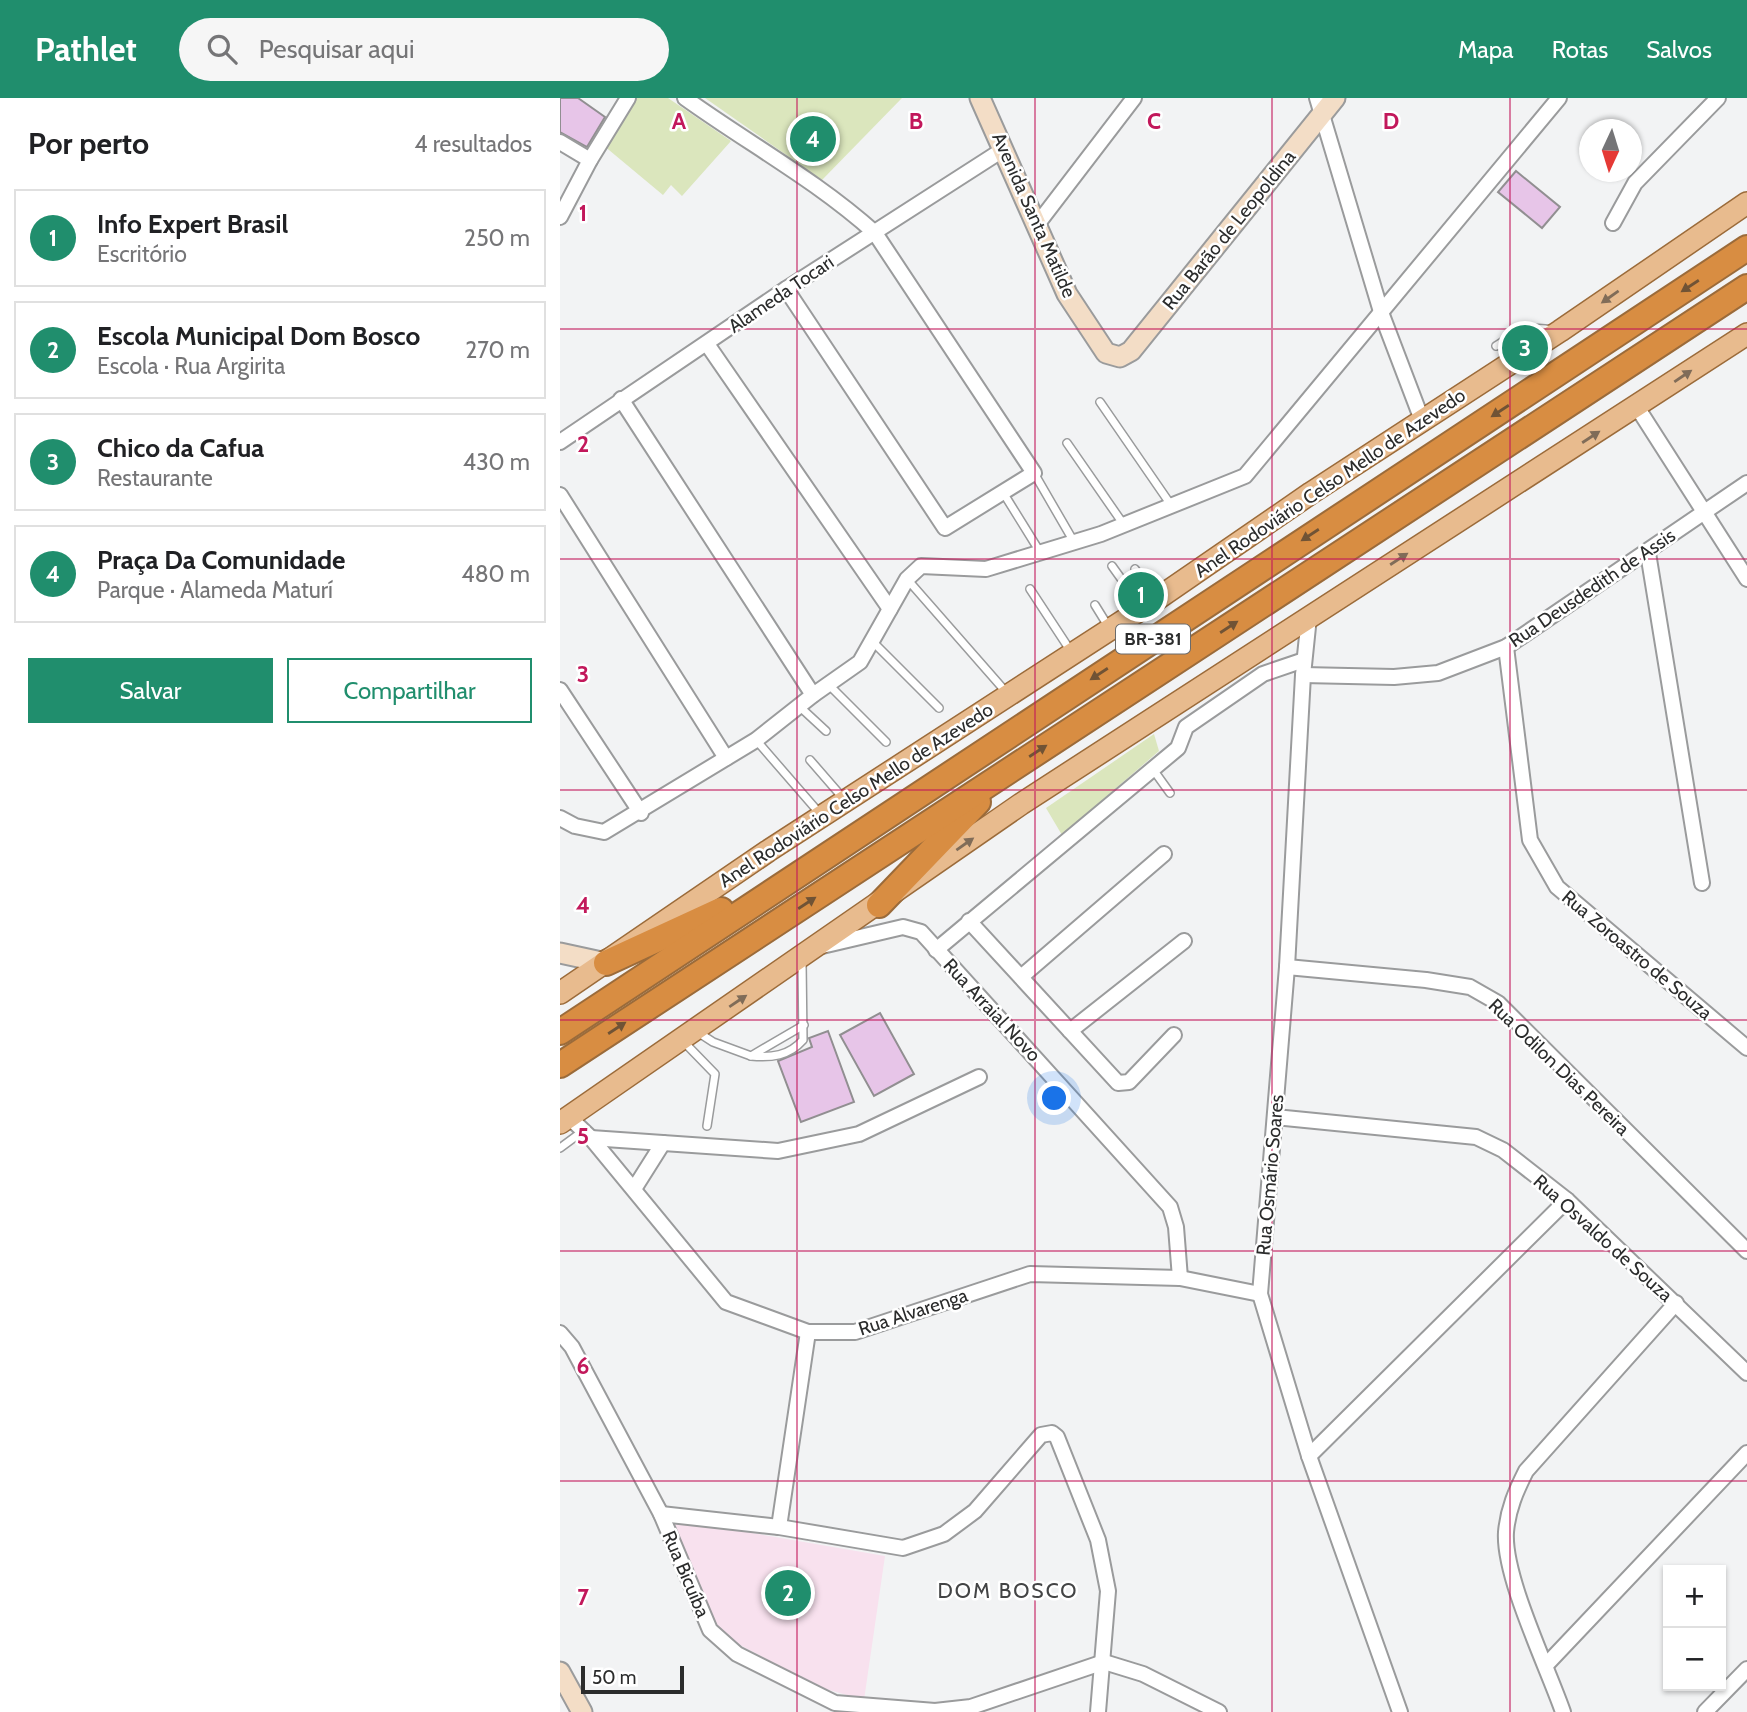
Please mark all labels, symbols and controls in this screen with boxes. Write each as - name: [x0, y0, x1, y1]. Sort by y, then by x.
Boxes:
- search box: [179, 18, 669, 81]
- text: Pathlet: [35, 29, 137, 69]
- icon: search: [203, 30, 241, 68]
- text: Pesquisar aqui: [259, 33, 414, 65]
- text: Mapa: [1458, 35, 1514, 64]
- text: Rotas: [1552, 35, 1608, 64]
- text: Salvos: [1646, 35, 1712, 64]
- text: A: [672, 107, 687, 135]
- text: B: [909, 107, 923, 135]
- text: C: [1147, 107, 1161, 135]
- text: D: [1383, 107, 1399, 135]
- pin: 4: [790, 113, 836, 165]
- north arrow: [1579, 119, 1642, 182]
- text: Por perto: [28, 125, 149, 162]
- street label: Avenida Santa Matilde: [987, 129, 1081, 301]
- text: 4 resultados: [414, 130, 532, 158]
- street label: Rua Barão de Leopoldina: [1158, 146, 1300, 314]
- text: 1: [579, 199, 587, 227]
- text: Info Expert Brasil: [97, 208, 288, 240]
- text: 1: [49, 224, 57, 252]
- text: 250 m: [464, 224, 530, 252]
- text: Escritório: [97, 240, 187, 268]
- street label: Alameda Tocari: [724, 250, 838, 338]
- one-way arrow: [1680, 279, 1700, 292]
- one-way arrow: [1601, 290, 1619, 304]
- text: Escola Municipal Dom Bosco: [97, 320, 420, 352]
- pin: 3: [1502, 322, 1548, 374]
- text: 2: [47, 336, 59, 364]
- text: 270 m: [465, 336, 530, 364]
- text: Escola · Rua Argirita: [97, 352, 285, 380]
- one-way arrow: [1673, 370, 1693, 383]
- street label: Anel Rodoviário Celso Mello de Azevedo: [1190, 384, 1470, 582]
- one-way arrow: [1490, 404, 1510, 417]
- text: 2: [577, 430, 589, 458]
- one-way arrow: [1581, 430, 1600, 443]
- text: Chico da Cafua: [97, 432, 264, 464]
- text: 3: [47, 448, 59, 476]
- text: 430 m: [463, 448, 530, 476]
- text: Restaurante: [97, 464, 213, 492]
- street label: Rua Deusdedith de Assis: [1505, 524, 1680, 652]
- one-way arrow: [1300, 529, 1320, 542]
- text: Praça Da Comunidade: [97, 544, 345, 576]
- one-way arrow: [1389, 553, 1409, 566]
- text: 4: [46, 560, 60, 588]
- text: 480 m: [461, 560, 530, 588]
- pin: 1: [1118, 569, 1164, 621]
- text: Parque · Alameda Maturí: [97, 576, 333, 604]
- one-way arrow: [1219, 620, 1238, 633]
- road number: BR-381: [1116, 624, 1190, 654]
- button: Salvar: [28, 658, 273, 723]
- button: Compartilhar: [287, 658, 532, 723]
- text: 3: [577, 660, 589, 688]
- one-way arrow: [1089, 667, 1109, 680]
- street label: Anel Rodoviário Celso Mello de Azevedo: [715, 698, 997, 892]
- one-way arrow: [1028, 744, 1048, 757]
- one-way arrow: [956, 837, 974, 851]
- street label: Rua Zoroastro de Souza: [1557, 885, 1717, 1025]
- text: 4: [576, 891, 590, 919]
- one-way arrow: [797, 896, 817, 909]
- street label: Rua Arraial Novo: [939, 954, 1045, 1066]
- one-way arrow: [729, 994, 747, 1008]
- street label: Rua Odilon Dias Pereira: [1484, 994, 1634, 1140]
- one-way arrow: [608, 1021, 626, 1035]
- your location: [1037, 1081, 1071, 1115]
- street label: Rua Osmário Soares: [1252, 1093, 1289, 1256]
- text: 5: [577, 1122, 589, 1150]
- street label: Rua Osvaldo de Souza: [1529, 1170, 1677, 1306]
- street label: Rua Alvarenga: [855, 1284, 971, 1340]
- text: 6: [577, 1352, 589, 1380]
- street label: Rua Bicuíba: [657, 1527, 715, 1621]
- map controls: [1663, 1565, 1726, 1691]
- button: +: [1663, 1565, 1726, 1628]
- pin: 2: [765, 1567, 811, 1619]
- district label: DOM BOSCO: [938, 1578, 1078, 1603]
- text: 7: [577, 1583, 589, 1611]
- button: −: [1663, 1628, 1726, 1691]
- scale bar: [581, 1663, 684, 1695]
- text: 50 m: [592, 1666, 636, 1689]

